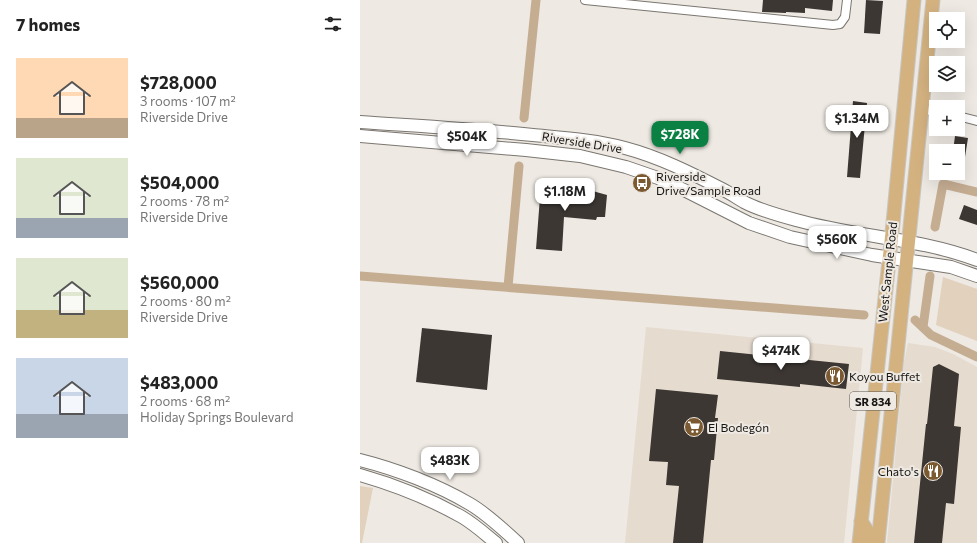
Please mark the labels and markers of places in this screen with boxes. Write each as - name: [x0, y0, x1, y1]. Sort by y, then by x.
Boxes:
- pin: $1.34M: [824, 105, 890, 139]
- pin: $728K: [652, 121, 708, 155]
- pin: $504K: [439, 123, 495, 157]
- place label: Riverside Drive/Sample Road: [656, 169, 761, 197]
- bus stop icon: Riverside Drive/Sample Road: [631, 172, 653, 194]
- pin: $1.18M: [532, 178, 598, 212]
- pin: $560K: [809, 226, 865, 260]
- pin: $474K: [753, 337, 809, 371]
- restaurant icon: Koyou Buffet: [824, 365, 846, 387]
- place label: Koyou Buffet: [849, 369, 920, 383]
- supermarket icon: El Bodegón: [683, 416, 705, 438]
- place label: El Bodegón: [708, 420, 769, 434]
- pin: $483K: [422, 447, 478, 481]
- restaurant icon: Chato's: [922, 460, 944, 482]
- place label: Chato's: [878, 464, 919, 478]

